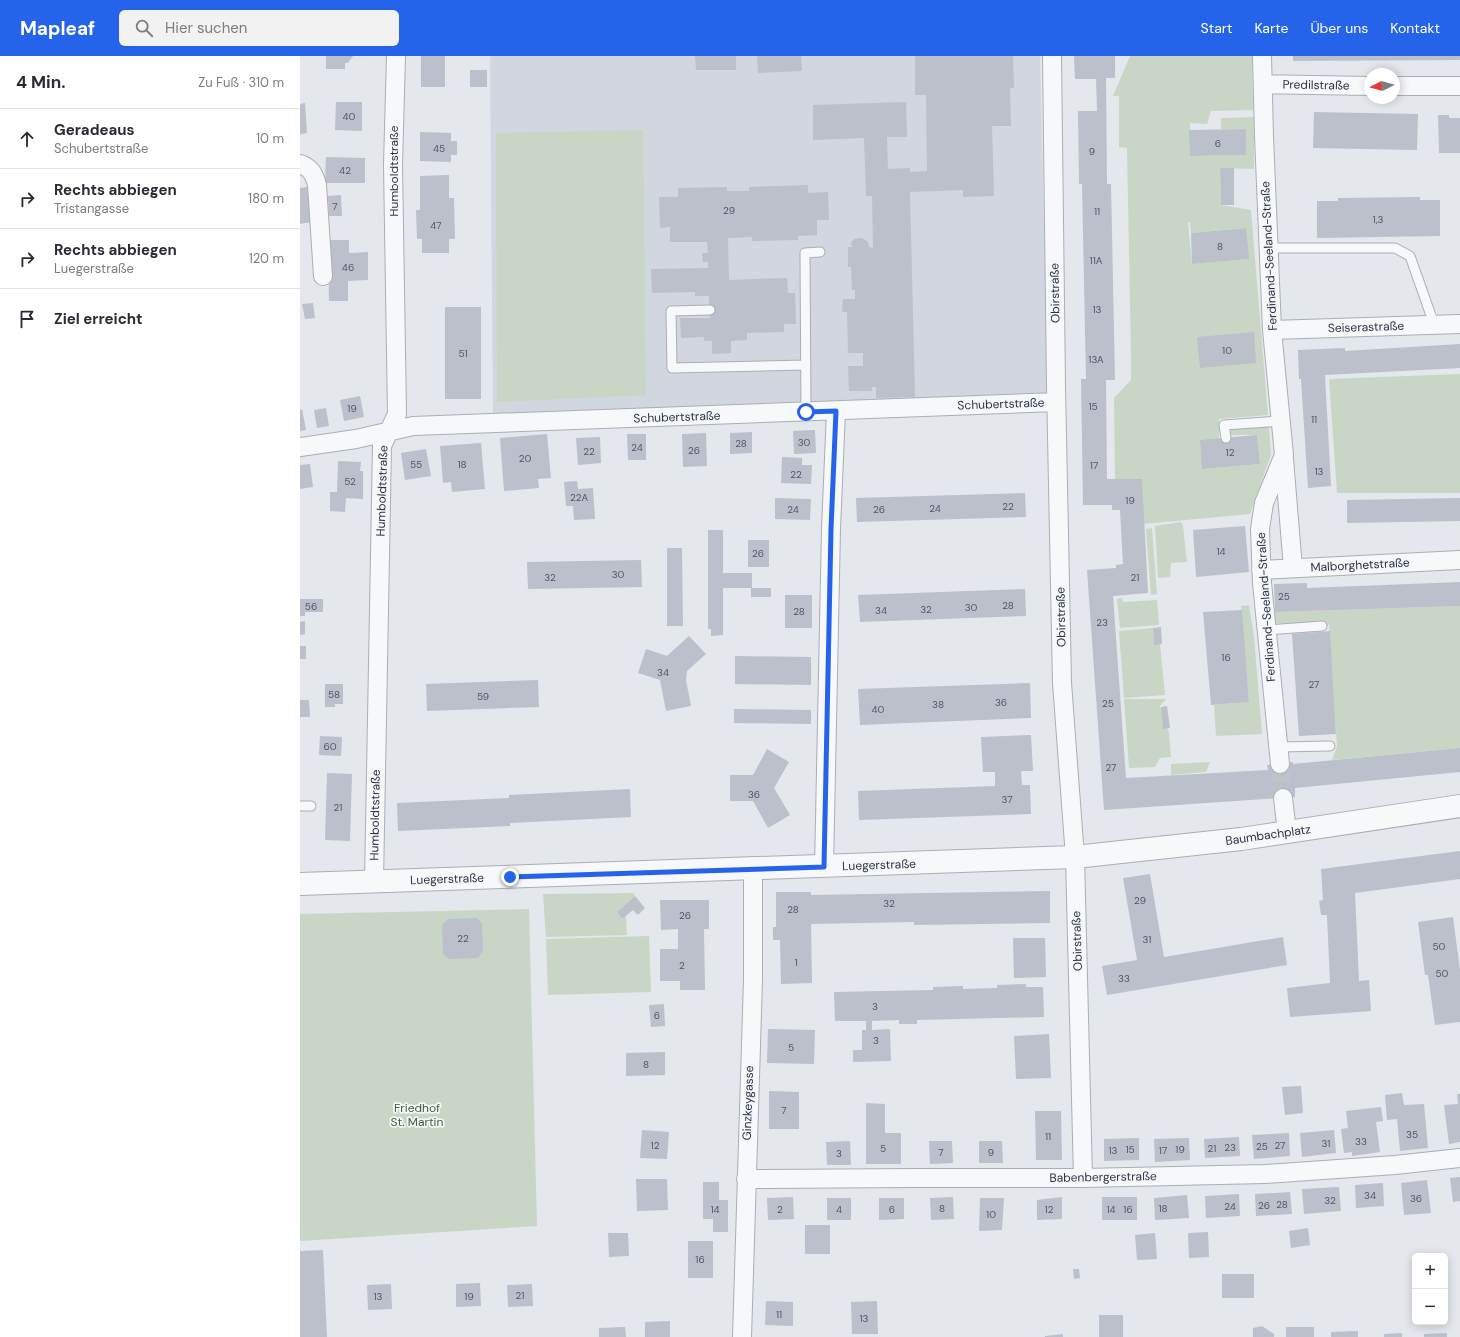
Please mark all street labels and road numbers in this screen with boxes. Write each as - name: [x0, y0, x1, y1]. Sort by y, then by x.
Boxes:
- street label: Predilstraße: [1282, 76, 1350, 94]
- street label: Humboldtstraße: [386, 125, 402, 217]
- street label: Ferdinand-Seeland-Straße: [1257, 181, 1281, 331]
- street label: Obirstraße: [1046, 263, 1064, 323]
- street label: Seiserastraße: [1328, 318, 1405, 336]
- street label: Schubertstraße: [957, 394, 1045, 414]
- street label: Schubertstraße: [633, 407, 721, 427]
- street label: Humboldtstraße: [372, 445, 392, 537]
- street label: Ferdinand-Seeland-Straße: [1253, 532, 1279, 682]
- street label: Malborghetstraße: [1310, 554, 1410, 576]
- street label: Obirstraße: [1052, 587, 1070, 647]
- street label: Humboldtstraße: [366, 769, 384, 861]
- street label: Baumbachplatz: [1224, 821, 1312, 849]
- street label: Luegerstraße: [842, 856, 916, 874]
- street label: Luegerstraße: [410, 870, 484, 888]
- street label: Obirstraße: [1068, 910, 1086, 971]
- street label: Ginzkeygasse: [739, 1065, 757, 1141]
- street label: Babenbergerstraße: [1049, 1168, 1157, 1186]

